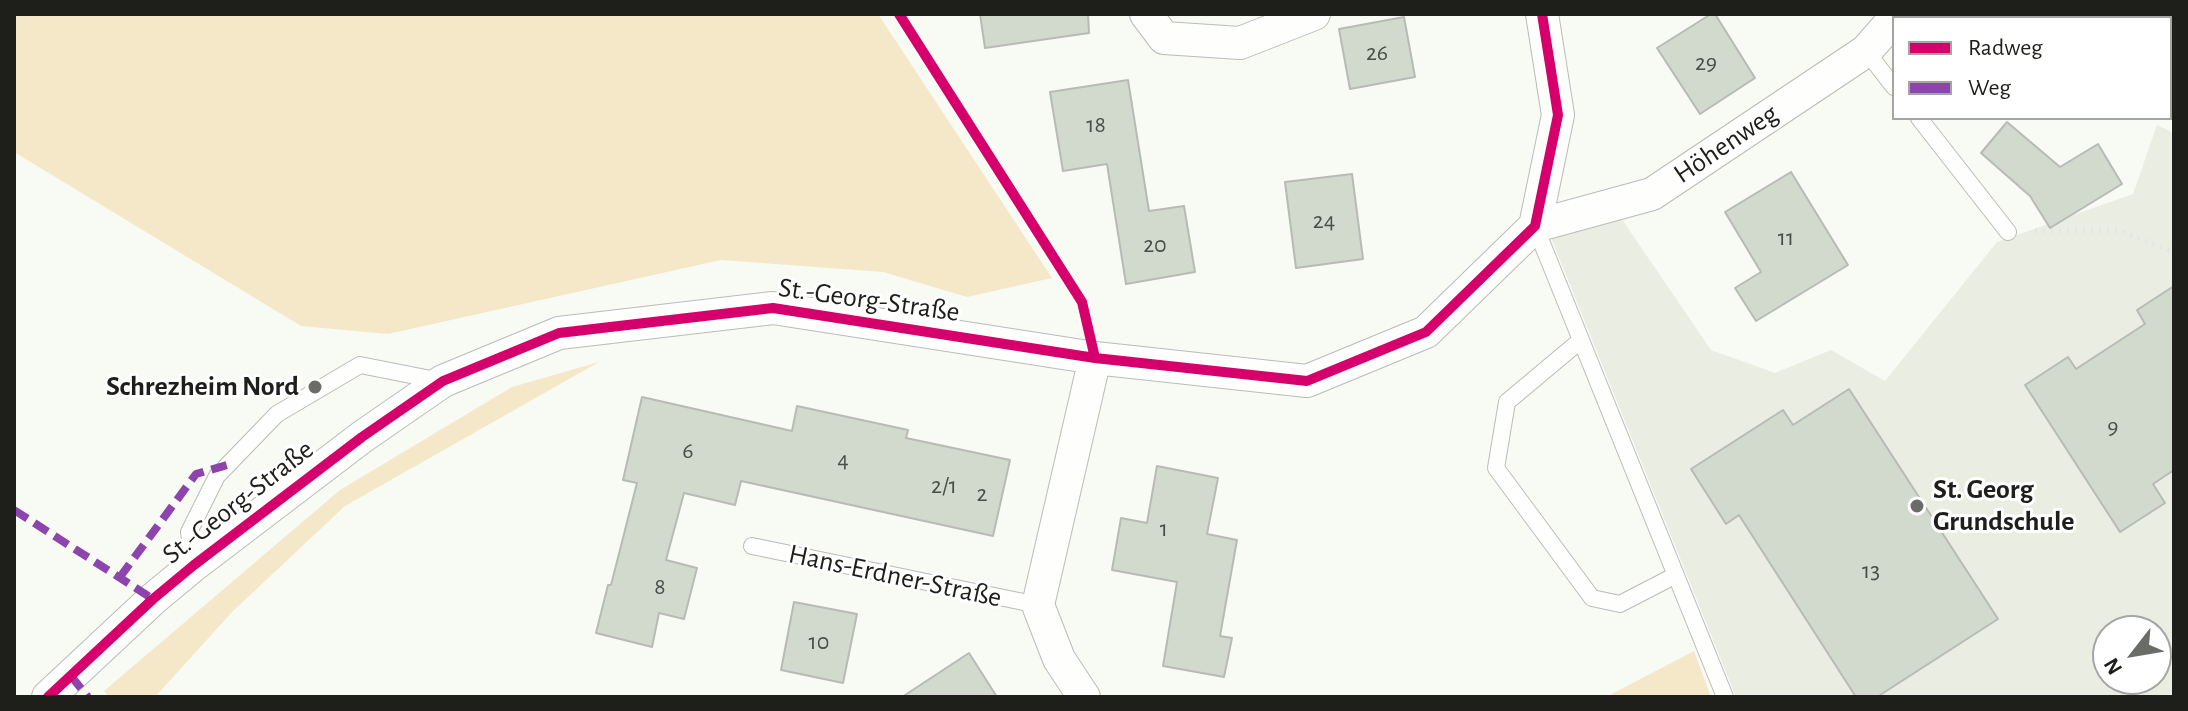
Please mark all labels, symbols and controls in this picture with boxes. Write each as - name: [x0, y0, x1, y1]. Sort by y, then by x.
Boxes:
- legend: [1892, 16, 2172, 120]
- text: Radweg: [1968, 36, 2043, 60]
- house number: 26: [1366, 39, 1388, 67]
- house number: 29: [1695, 49, 1717, 77]
- text: Weg: [1968, 76, 2011, 100]
- street label: Höhenweg: [1667, 97, 1785, 191]
- house number: 18: [1086, 111, 1106, 139]
- house number: 24: [1313, 207, 1335, 235]
- house number: 11: [1778, 224, 1794, 252]
- house number: 20: [1143, 231, 1167, 259]
- street label: St.-Georg-Straße: [776, 271, 962, 329]
- place label: Schrezheim Nord: [106, 370, 299, 404]
- marker: Schrezheim Nord: [306, 378, 324, 396]
- house number: 9: [2107, 413, 2119, 441]
- street label: St.-Georg-Straße: [156, 433, 320, 571]
- house number: 6: [682, 437, 694, 465]
- house number: 4: [837, 446, 849, 474]
- house number: 2/1: [931, 472, 957, 500]
- place label: St. Georg Grundschule: [1933, 473, 2075, 539]
- house number: 2: [977, 480, 987, 508]
- marker: St. Georg Grundschule: [1908, 497, 1926, 515]
- house number: 1: [1160, 515, 1168, 543]
- street label: Hans-Erdner-Straße: [785, 537, 1005, 615]
- house number: 13: [1862, 557, 1880, 585]
- house number: 8: [654, 573, 666, 601]
- north arrow: [2092, 615, 2172, 695]
- house number: 10: [809, 628, 829, 656]
- text: N: [2100, 654, 2127, 679]

